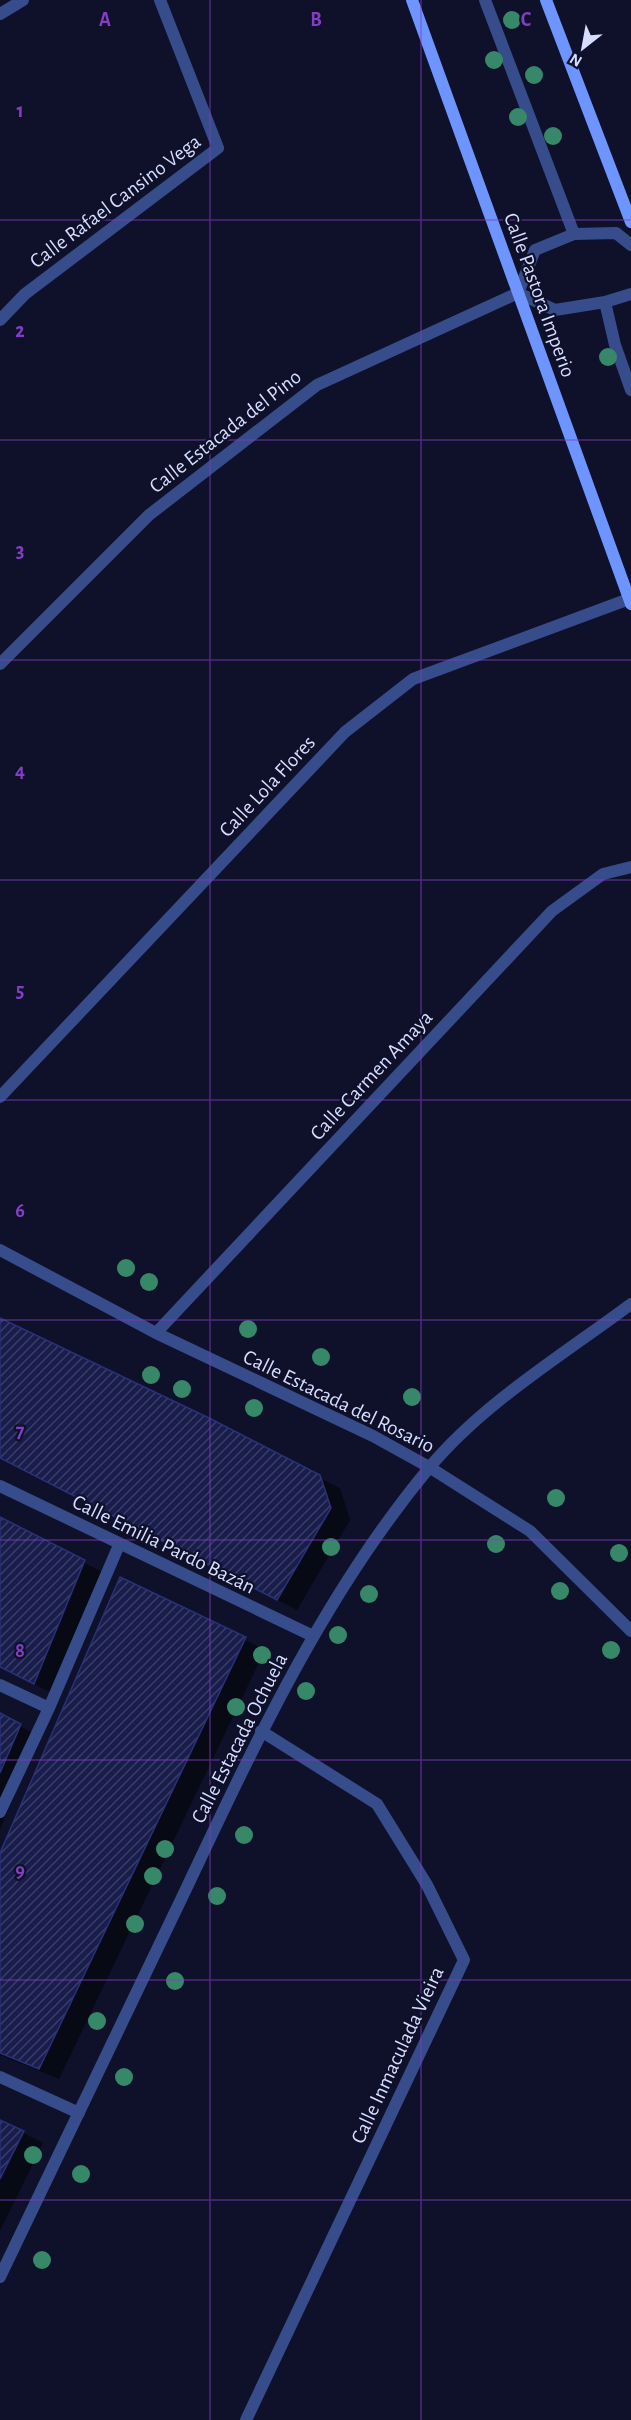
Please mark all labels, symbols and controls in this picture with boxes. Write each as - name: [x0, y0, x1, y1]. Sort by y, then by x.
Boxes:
- text: A: [99, 10, 111, 30]
- text: B: [310, 10, 322, 30]
- text: C: [521, 10, 532, 30]
- north arrow: [553, 18, 613, 78]
- text: N: [567, 50, 585, 70]
- text: 1: [16, 101, 24, 121]
- street label: Calle Rafael Cansino Vega: [26, 130, 205, 272]
- street label: Calle Pastora Imperio: [500, 210, 579, 380]
- text: 2: [15, 321, 25, 341]
- street label: Calle Estacada del Pino: [145, 366, 305, 497]
- text: 3: [16, 541, 24, 561]
- street label: Calle Lola Flores: [215, 732, 319, 841]
- text: 4: [15, 761, 25, 781]
- text: 5: [16, 981, 24, 1001]
- street label: Calle Carmen Amaya: [306, 1006, 437, 1144]
- text: 6: [15, 1201, 25, 1221]
- street label: Calle Estacada del Rosario: [240, 1346, 438, 1457]
- text: 7: [16, 1421, 25, 1441]
- street label: Calle Emilia Pardo Bazán: [69, 1491, 259, 1598]
- text: 8: [15, 1641, 25, 1661]
- street label: Calle Estacada Ochuela: [187, 1650, 292, 1827]
- text: 9: [15, 1861, 25, 1881]
- street label: Calle Inmaculada Vieira: [347, 1963, 448, 2147]

